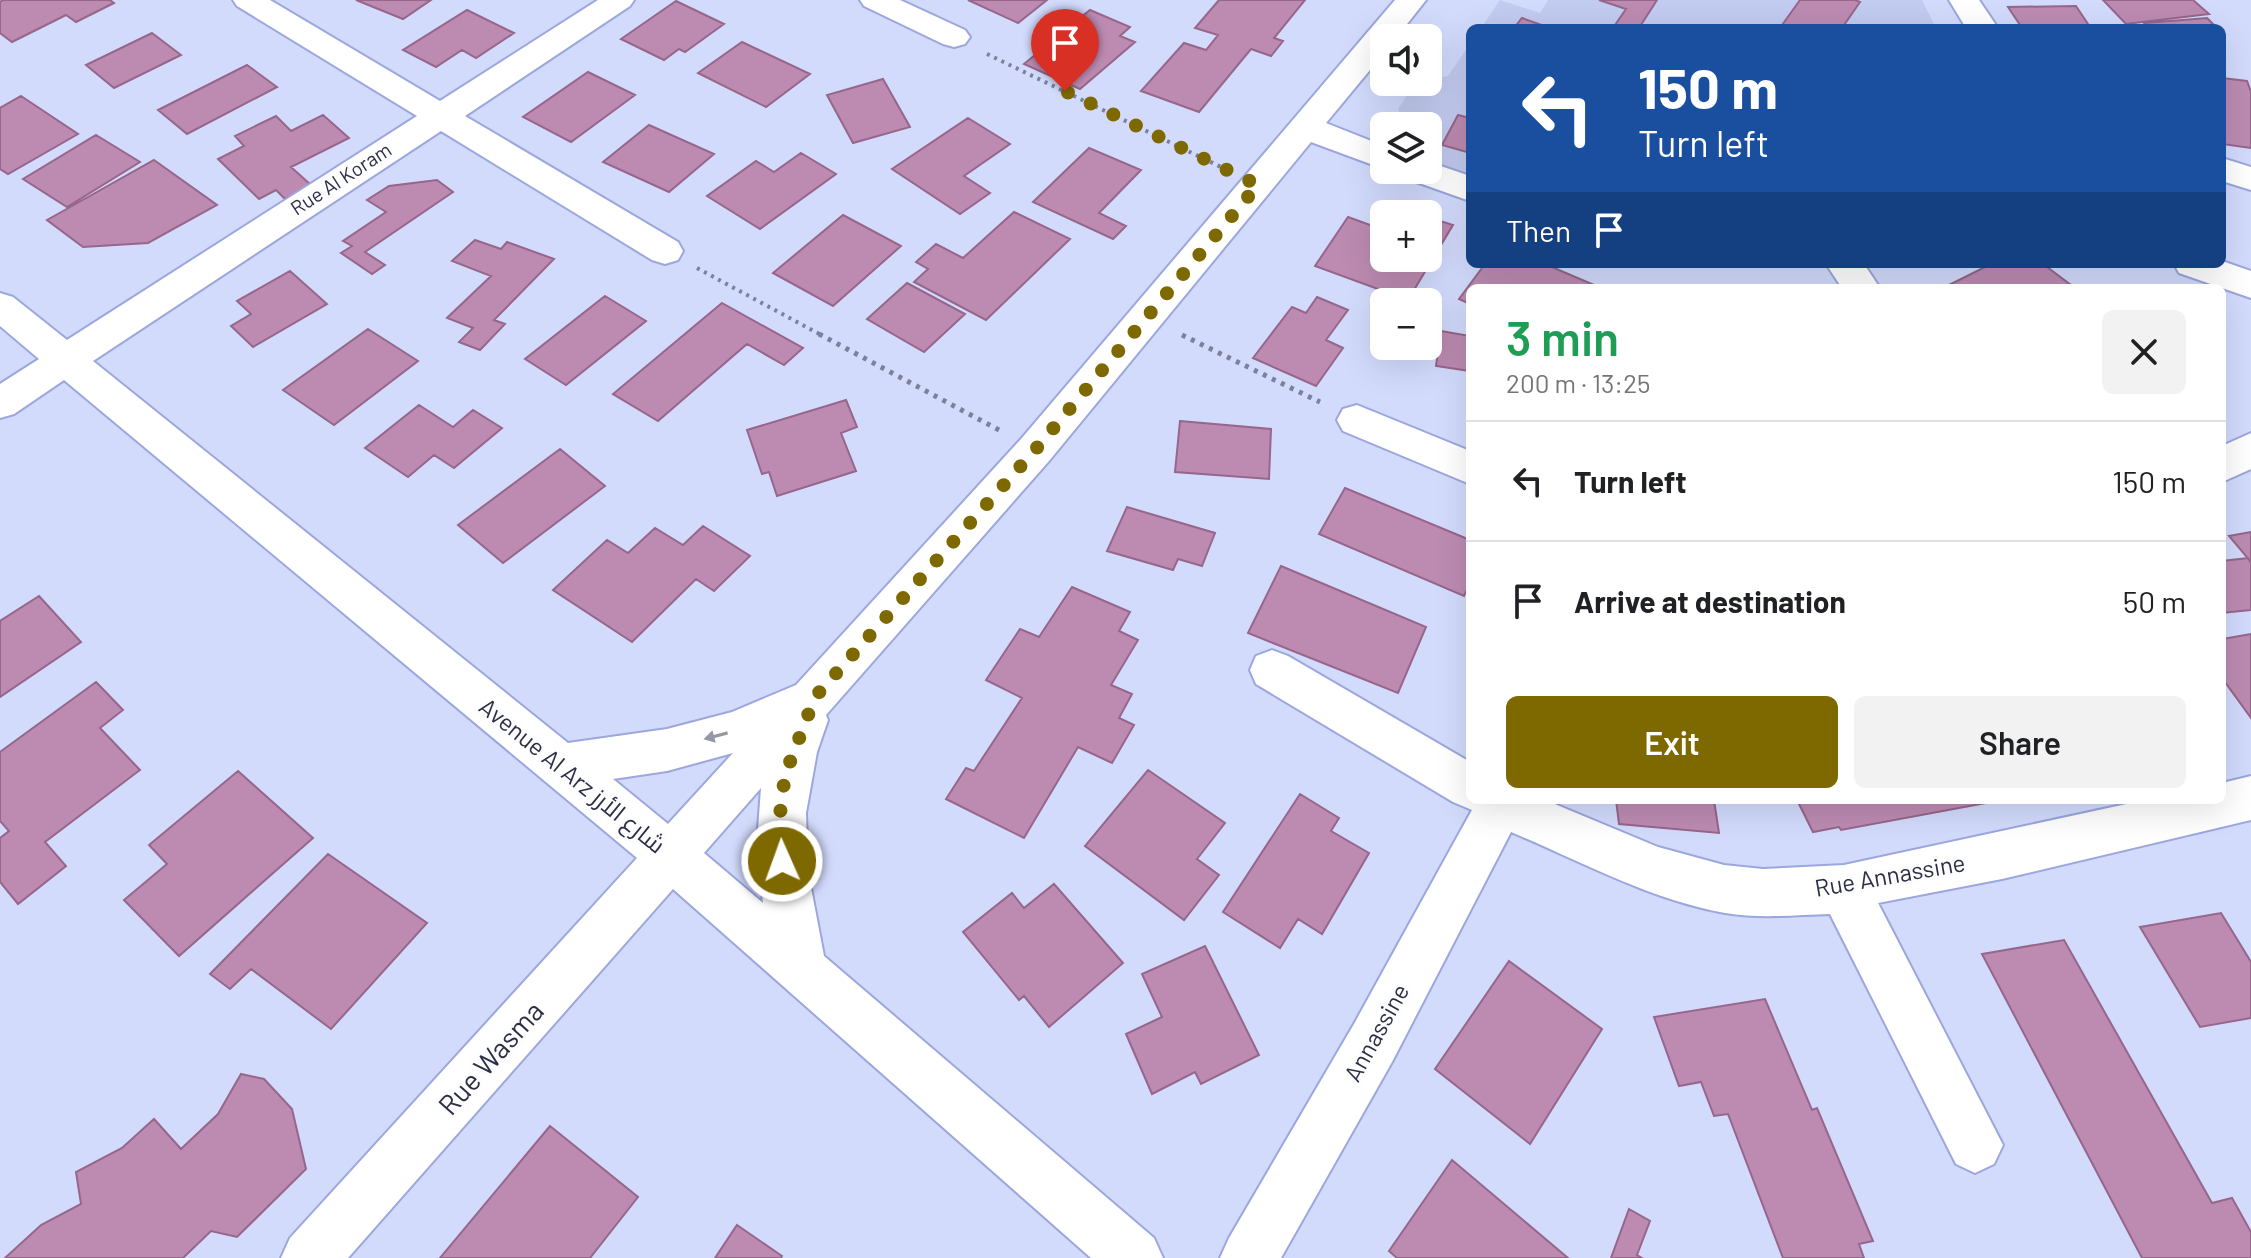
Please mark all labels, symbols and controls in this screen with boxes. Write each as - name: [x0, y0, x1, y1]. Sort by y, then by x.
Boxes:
- pin: [1031, 9, 1099, 91]
- icon: arrive: [1043, 21, 1087, 65]
- map controls: [1370, 24, 1442, 360]
- button: sound: [1370, 24, 1442, 96]
- text: 150 m: [1638, 53, 1778, 120]
- icon: left: [1506, 56, 1610, 160]
- button: layers: [1370, 112, 1442, 184]
- text: Turn left: [1638, 121, 1769, 164]
- street label: Rue Al Koram: [286, 137, 395, 220]
- button: +: [1370, 200, 1442, 272]
- icon: arrive: [1587, 208, 1631, 252]
- text: Then: [1506, 212, 1571, 248]
- button: −: [1370, 288, 1442, 360]
- text: 3 min: [1506, 308, 1619, 366]
- button: close: [2102, 310, 2186, 394]
- text: 200 m · 13:25: [1506, 367, 1650, 398]
- icon: left: [1506, 459, 1550, 503]
- text: Turn left: [1574, 463, 1687, 499]
- text: 150 m: [2112, 463, 2186, 499]
- icon: arrive: [1506, 579, 1550, 623]
- text: Arrive at destination: [1574, 583, 1846, 619]
- text: 50 m: [2123, 583, 2186, 619]
- street label: Avenue Al Arz شارع الأرز: [472, 691, 672, 861]
- button: Exit: [1506, 696, 1838, 788]
- button: Share: [1854, 696, 2186, 788]
- one-way arrow: [704, 731, 729, 743]
- position arrow: [740, 819, 824, 903]
- street label: Rue Annassine: [1812, 847, 1967, 902]
- street label: Annassine: [1337, 978, 1414, 1086]
- street label: Rue Wasma: [430, 994, 550, 1121]

